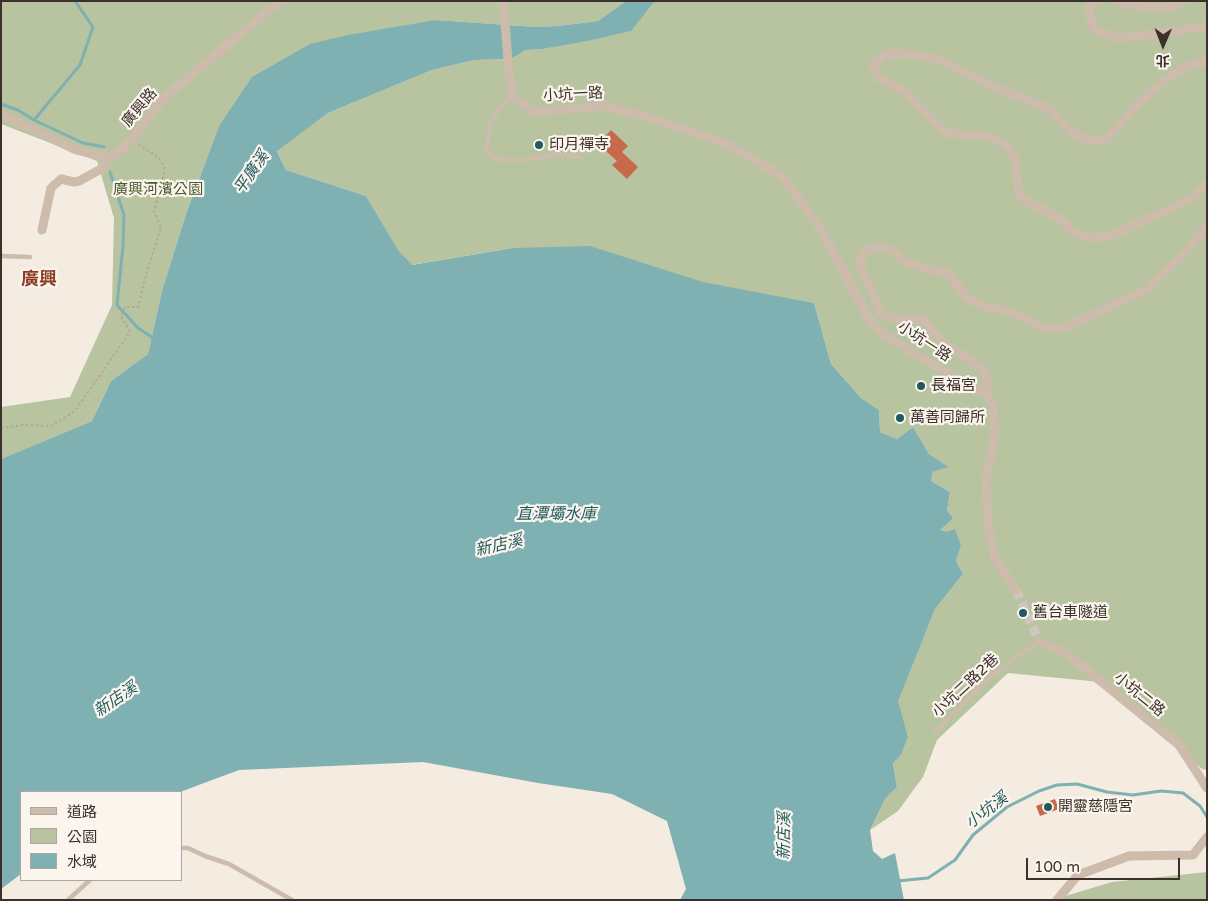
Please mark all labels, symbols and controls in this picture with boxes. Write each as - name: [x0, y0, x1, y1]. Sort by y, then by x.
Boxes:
- north arrow: [1138, 20, 1188, 70]
- text: 北: [1156, 52, 1170, 69]
- street label: 小坑一路: [543, 84, 603, 106]
- street label: 廣興路: [119, 85, 161, 131]
- place label: 印月禪寺: [549, 136, 609, 154]
- marker: 印月禪寺: [533, 139, 545, 151]
- water label: 平廣溪: [230, 148, 274, 198]
- park label: 廣興河濱公園: [113, 181, 203, 199]
- district label: 廣興: [21, 269, 57, 291]
- street label: 小坑一路: [894, 318, 954, 366]
- place label: 長福宮: [931, 377, 976, 395]
- marker: 長福宮: [915, 380, 927, 392]
- place label: 萬善同歸所: [910, 409, 985, 427]
- marker: 萬善同歸所: [894, 412, 906, 424]
- water label: 直潭壩水庫: [516, 505, 596, 525]
- water label: 新店溪: [473, 531, 525, 561]
- place label: 舊台車隧道: [1033, 604, 1108, 622]
- marker: 舊台車隧道: [1017, 607, 1029, 619]
- street label: 小坑二路2巷: [929, 651, 1003, 721]
- street label: 小坑二路: [1110, 669, 1168, 721]
- water label: 新店溪: [91, 679, 141, 721]
- water label: 小坑溪: [962, 789, 1012, 833]
- legend: [20, 791, 182, 881]
- place label: 開靈慈隱宮: [1058, 798, 1133, 816]
- marker: 開靈慈隱宮: [1042, 801, 1054, 813]
- text: 道路: [67, 803, 97, 821]
- water label: 新店溪: [775, 812, 795, 860]
- text: 公園: [67, 828, 97, 846]
- scale bar: [1028, 848, 1182, 880]
- text: 水域: [67, 853, 97, 871]
- text: 100 m: [1034, 858, 1080, 876]

